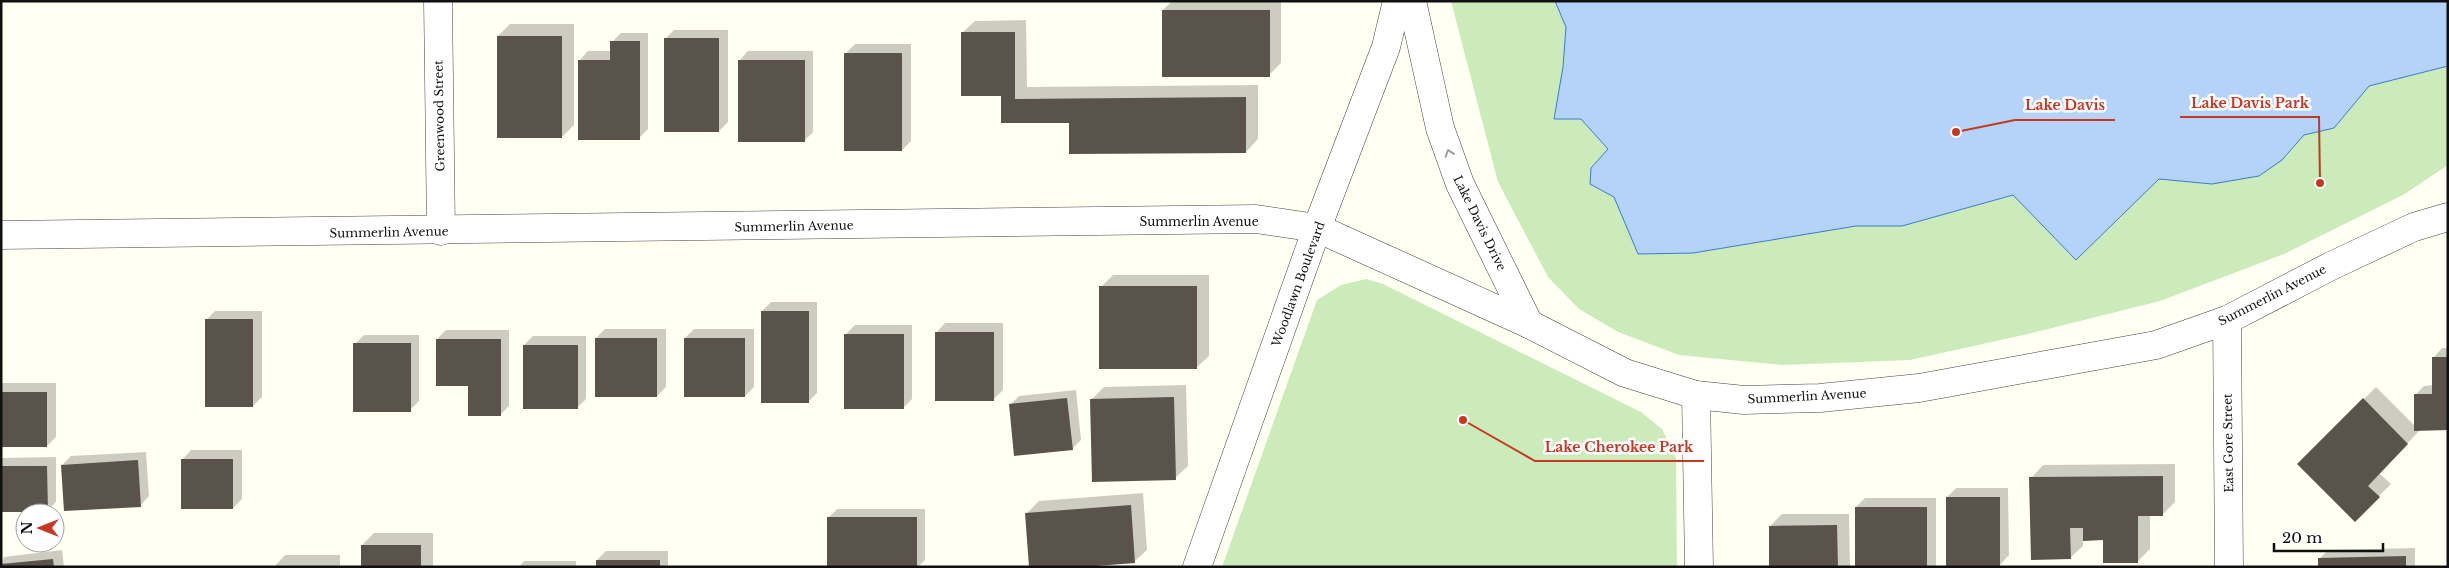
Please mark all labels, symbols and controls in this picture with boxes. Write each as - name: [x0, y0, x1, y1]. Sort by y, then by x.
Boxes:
- street label: Greenwood Street: [431, 60, 447, 172]
- callout: Lake Davis Park: [2180, 88, 2319, 117]
- callout: Lake Davis: [2015, 91, 2115, 120]
- text: Lake Davis Park: [2191, 94, 2310, 112]
- text: Lake Davis: [2025, 96, 2106, 114]
- one-way arrow: [1445, 150, 1455, 158]
- street label: Lake Davis Drive: [1450, 173, 1510, 273]
- street label: Summerlin Avenue: [1139, 214, 1259, 229]
- street label: Summerlin Avenue: [734, 217, 854, 235]
- street label: Woodlawn Boulevard: [1268, 219, 1328, 350]
- street label: Summerlin Avenue: [329, 223, 449, 241]
- street label: Summerlin Avenue: [2216, 261, 2329, 329]
- street label: Summerlin Avenue: [1747, 385, 1867, 407]
- street label: East Gore Street: [2220, 393, 2236, 493]
- callout: Lake Cherokee Park: [1535, 432, 1704, 461]
- text: Lake Cherokee Park: [1545, 438, 1694, 456]
- north arrow: [15, 503, 65, 553]
- scale bar: [2274, 520, 2383, 552]
- text: N: [18, 521, 36, 535]
- text: 20 m: [2282, 528, 2322, 547]

